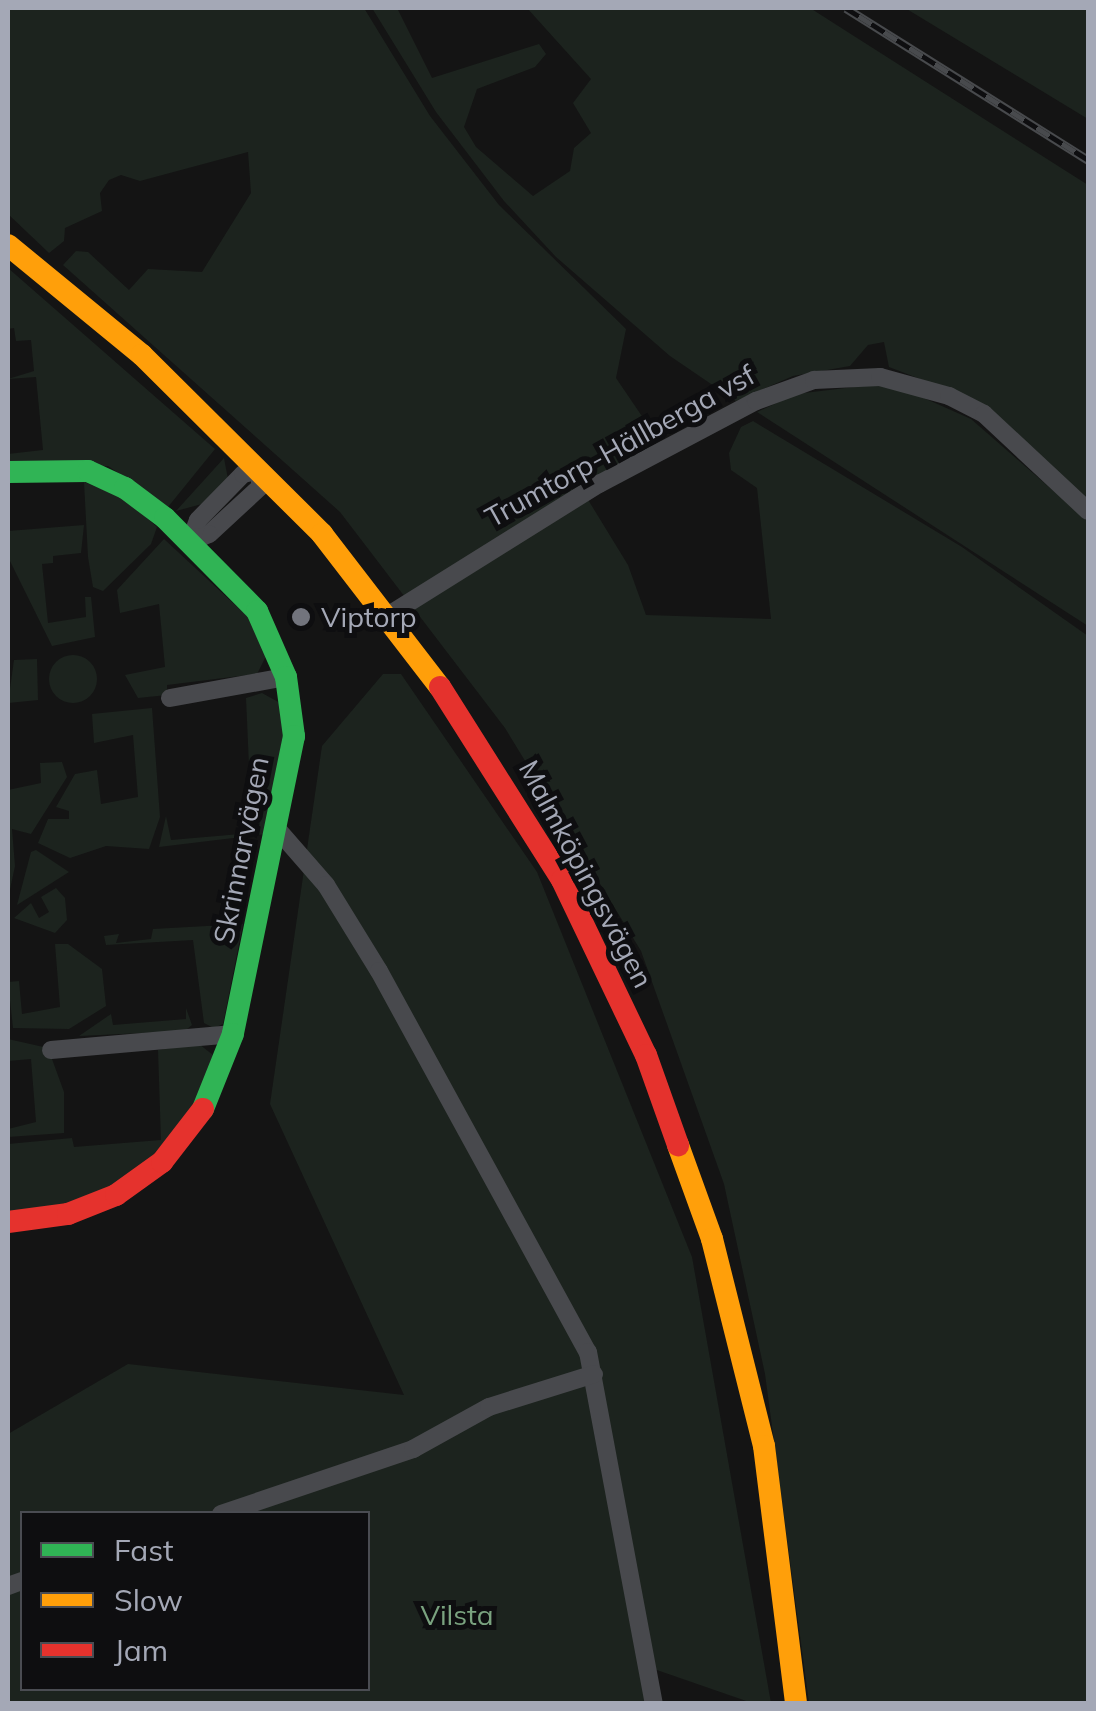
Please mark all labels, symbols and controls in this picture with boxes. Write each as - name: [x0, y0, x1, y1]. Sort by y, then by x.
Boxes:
- street label: Trumtorp-Hällberga vsf: [479, 358, 761, 534]
- place label: Viptorp: [321, 600, 416, 634]
- marker: Viptorp: [290, 606, 312, 628]
- street label: Skrinnarvägen: [206, 754, 276, 946]
- street label: Malmköpingsvägen: [512, 755, 660, 993]
- legend: [20, 1511, 370, 1691]
- text: Fast: [114, 1531, 174, 1569]
- text: Slow: [114, 1581, 183, 1619]
- park label: Vilsta: [420, 1598, 494, 1632]
- text: Jam: [114, 1631, 168, 1669]

